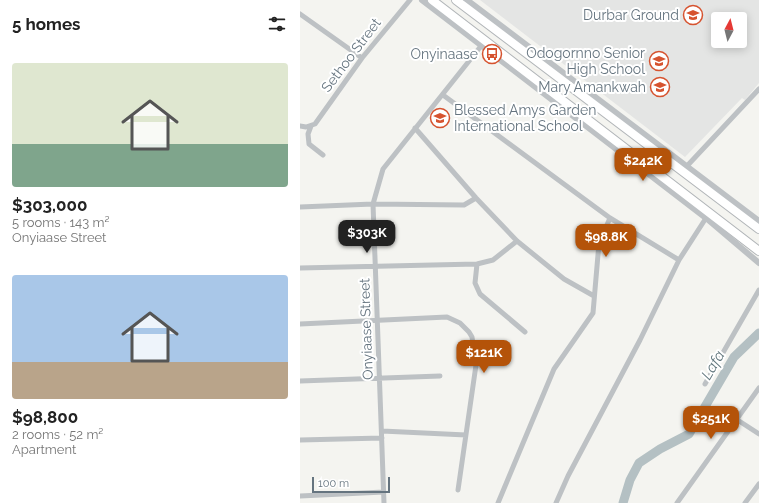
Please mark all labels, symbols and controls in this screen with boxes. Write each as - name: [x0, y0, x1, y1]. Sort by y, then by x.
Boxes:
- school or university icon: Durbar Ground: [682, 4, 704, 26]
- place label: Durbar Ground: [583, 7, 679, 23]
- north arrow: [711, 12, 747, 48]
- map controls: [711, 12, 747, 48]
- icon: filters: [266, 13, 288, 35]
- text: 5 homes: [12, 14, 80, 34]
- street label: Sethoo Street: [318, 15, 384, 95]
- bus stop icon: Onyinaase: [481, 43, 503, 65]
- place label: Odogornno Senior High School: [526, 45, 645, 77]
- place label: Onyinaase: [410, 46, 478, 62]
- school or university icon: Odogornno Senior High School: [648, 50, 670, 72]
- school or university icon: Mary Amankwah: [649, 76, 671, 98]
- place label: Mary Amankwah: [538, 79, 646, 95]
- icon: home: [114, 89, 186, 161]
- place label: Blessed Amys Garden International School: [454, 102, 596, 134]
- school or university icon: Blessed Amys Garden International School: [429, 107, 451, 129]
- pin: $242K: [615, 148, 671, 182]
- text: $242K: [623, 153, 663, 168]
- text: $303,000: [12, 195, 87, 215]
- text: 5 rooms · 143 m²: [12, 215, 109, 230]
- pin: $303K: [339, 220, 395, 254]
- pin: $98.8K: [573, 224, 639, 258]
- text: $303K: [347, 225, 387, 240]
- text: $98.8K: [584, 229, 628, 244]
- text: Onyiaase Street: [12, 230, 106, 245]
- street label: Onyiaase Street: [356, 278, 376, 380]
- icon: home: [114, 301, 186, 373]
- pin: $121K: [456, 340, 512, 374]
- text: $121K: [465, 345, 503, 360]
- water label: Lafa: [697, 347, 729, 383]
- pin: $251K: [683, 406, 739, 440]
- text: $98,800: [12, 407, 78, 427]
- text: $251K: [692, 411, 730, 426]
- text: 2 rooms · 52 m²: [12, 427, 103, 442]
- text: Apartment: [12, 442, 76, 457]
- scale bar: [312, 475, 390, 494]
- text: 100 m: [318, 477, 349, 490]

